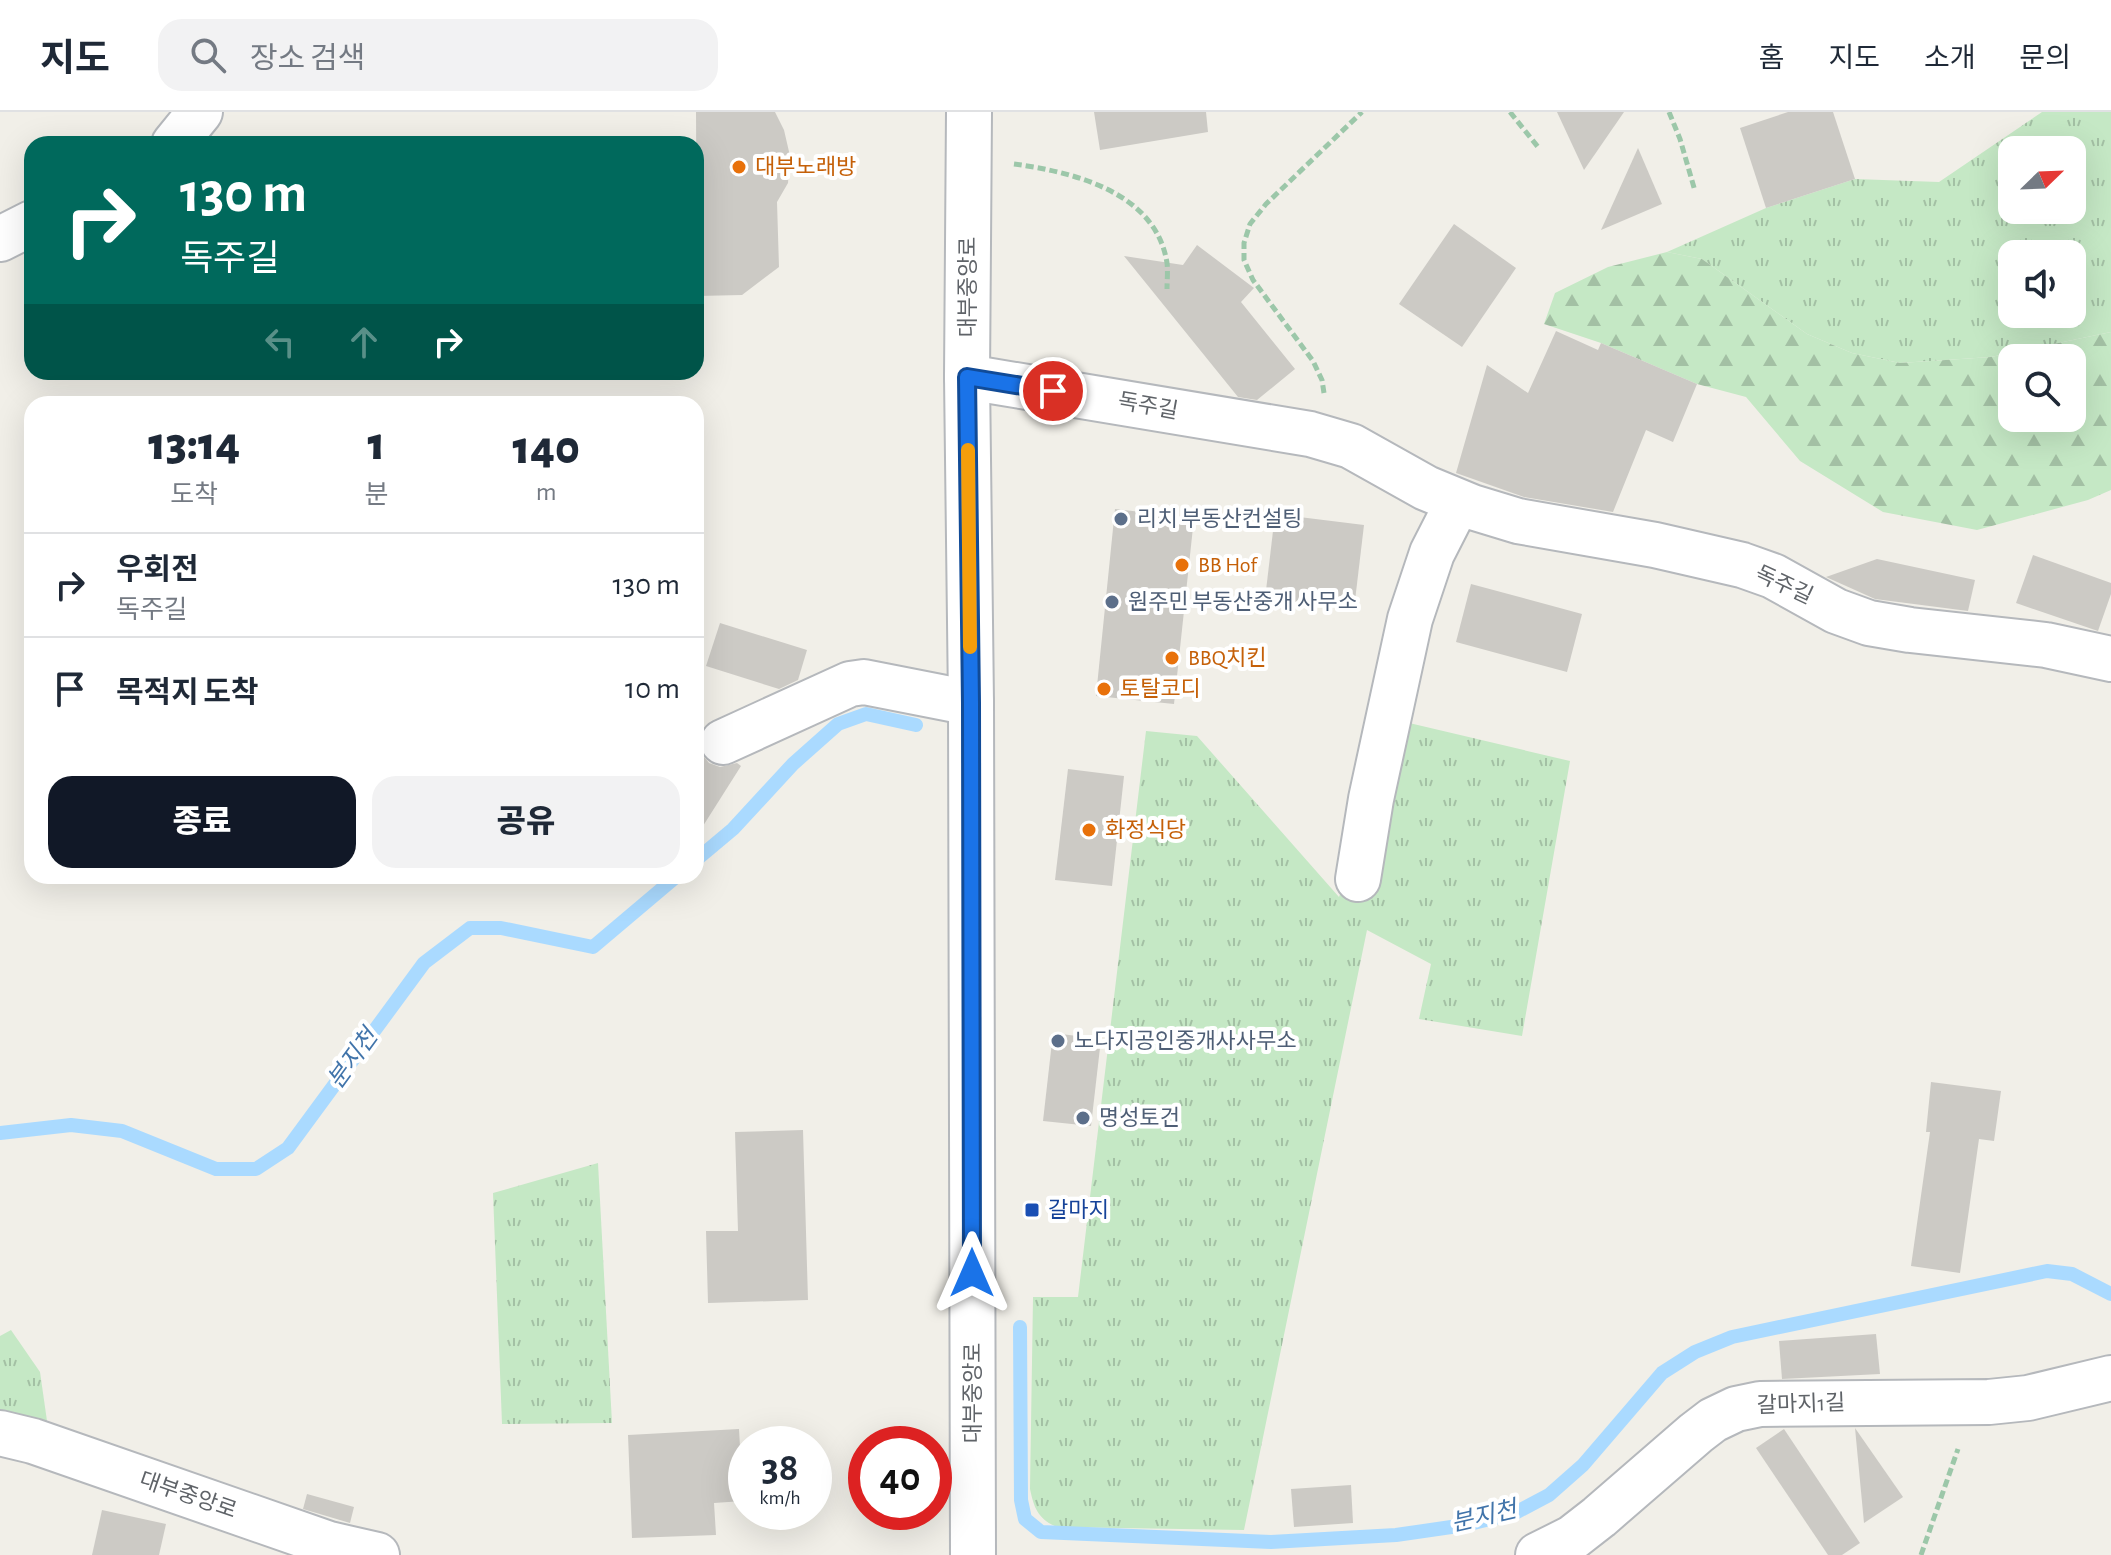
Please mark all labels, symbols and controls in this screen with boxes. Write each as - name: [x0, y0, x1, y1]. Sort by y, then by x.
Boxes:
- search box: [158, 19, 718, 91]
- icon: search: [186, 33, 230, 77]
- text: 지도: [40, 41, 110, 79]
- text: 장소 검색: [250, 44, 365, 74]
- text: 홈: [1759, 45, 1784, 73]
- text: 지도: [1828, 45, 1880, 73]
- text: 소개: [1924, 45, 1975, 73]
- text: 문의: [2019, 45, 2071, 73]
- north arrow: [1998, 136, 2086, 224]
- map controls: [1998, 136, 2086, 432]
- place label: 대부노래방: [755, 155, 856, 178]
- marker: 대부노래방: [730, 158, 748, 176]
- text: 130 m: [180, 166, 307, 222]
- icon: right: [48, 168, 152, 272]
- street label: 대부중앙로: [956, 236, 979, 338]
- button: sound: [1998, 240, 2086, 328]
- text: 독주길: [180, 241, 279, 277]
- icon: left: [258, 320, 302, 364]
- icon: ahead: [342, 320, 386, 364]
- icon: right: [426, 320, 470, 364]
- button: search: [1998, 344, 2086, 432]
- pin: [1019, 357, 1087, 425]
- icon: arrive: [1031, 369, 1075, 413]
- street label: 독주길: [1116, 389, 1180, 422]
- text: 13:14: [148, 421, 240, 469]
- text: 1: [368, 421, 385, 469]
- text: 140: [513, 425, 580, 473]
- text: m: [536, 479, 557, 505]
- text: 도착: [170, 482, 218, 508]
- text: 분: [364, 482, 388, 508]
- place label: 리치 부동산컨설팅: [1137, 507, 1303, 530]
- marker: 리치 부동산컨설팅: [1112, 510, 1130, 528]
- place label: BB Hof: [1198, 554, 1258, 576]
- text: 우회전: [116, 555, 199, 585]
- marker: BB Hof: [1173, 556, 1191, 574]
- street label: 독주길: [1752, 561, 1817, 608]
- icon: right: [48, 563, 92, 607]
- text: 130 m: [613, 570, 680, 600]
- place label: 원주민 부동산중개 사무소: [1128, 590, 1358, 613]
- marker: 원주민 부동산중개 사무소: [1103, 593, 1121, 611]
- text: 독주길: [116, 597, 188, 623]
- place label: BBQ치킨: [1188, 646, 1266, 669]
- marker: BBQ치킨: [1163, 649, 1181, 667]
- icon: arrive: [48, 667, 92, 711]
- text: 10 m: [625, 674, 680, 704]
- place label: 토탈코디: [1120, 677, 1201, 700]
- text: 목적지 도착: [116, 678, 259, 708]
- marker: 토탈코디: [1095, 680, 1113, 698]
- button: 종료: [48, 776, 356, 868]
- button: 공유: [372, 776, 680, 868]
- place label: 화정식당: [1105, 818, 1186, 841]
- marker: 화정식당: [1080, 821, 1098, 839]
- water label: 분지천: [323, 1022, 384, 1093]
- place label: 노다지공인중개사사무소: [1074, 1029, 1297, 1052]
- marker: 노다지공인중개사사무소: [1049, 1032, 1067, 1050]
- place label: 명성토건: [1099, 1106, 1180, 1129]
- marker: 명성토건: [1074, 1109, 1092, 1127]
- place label: 갈마지: [1048, 1198, 1109, 1221]
- marker: 갈마지: [1023, 1201, 1041, 1219]
- position arrow: [930, 1231, 1014, 1315]
- street label: 대부중앙로: [961, 1342, 984, 1444]
- street label: 갈마지1길: [1756, 1390, 1846, 1417]
- speed limit sign: 40: [848, 1426, 952, 1530]
- text: 38: [762, 1448, 798, 1488]
- street label: 대부중앙로: [137, 1467, 240, 1522]
- text: km/h: [759, 1488, 801, 1508]
- water label: 분지천: [1449, 1496, 1522, 1536]

